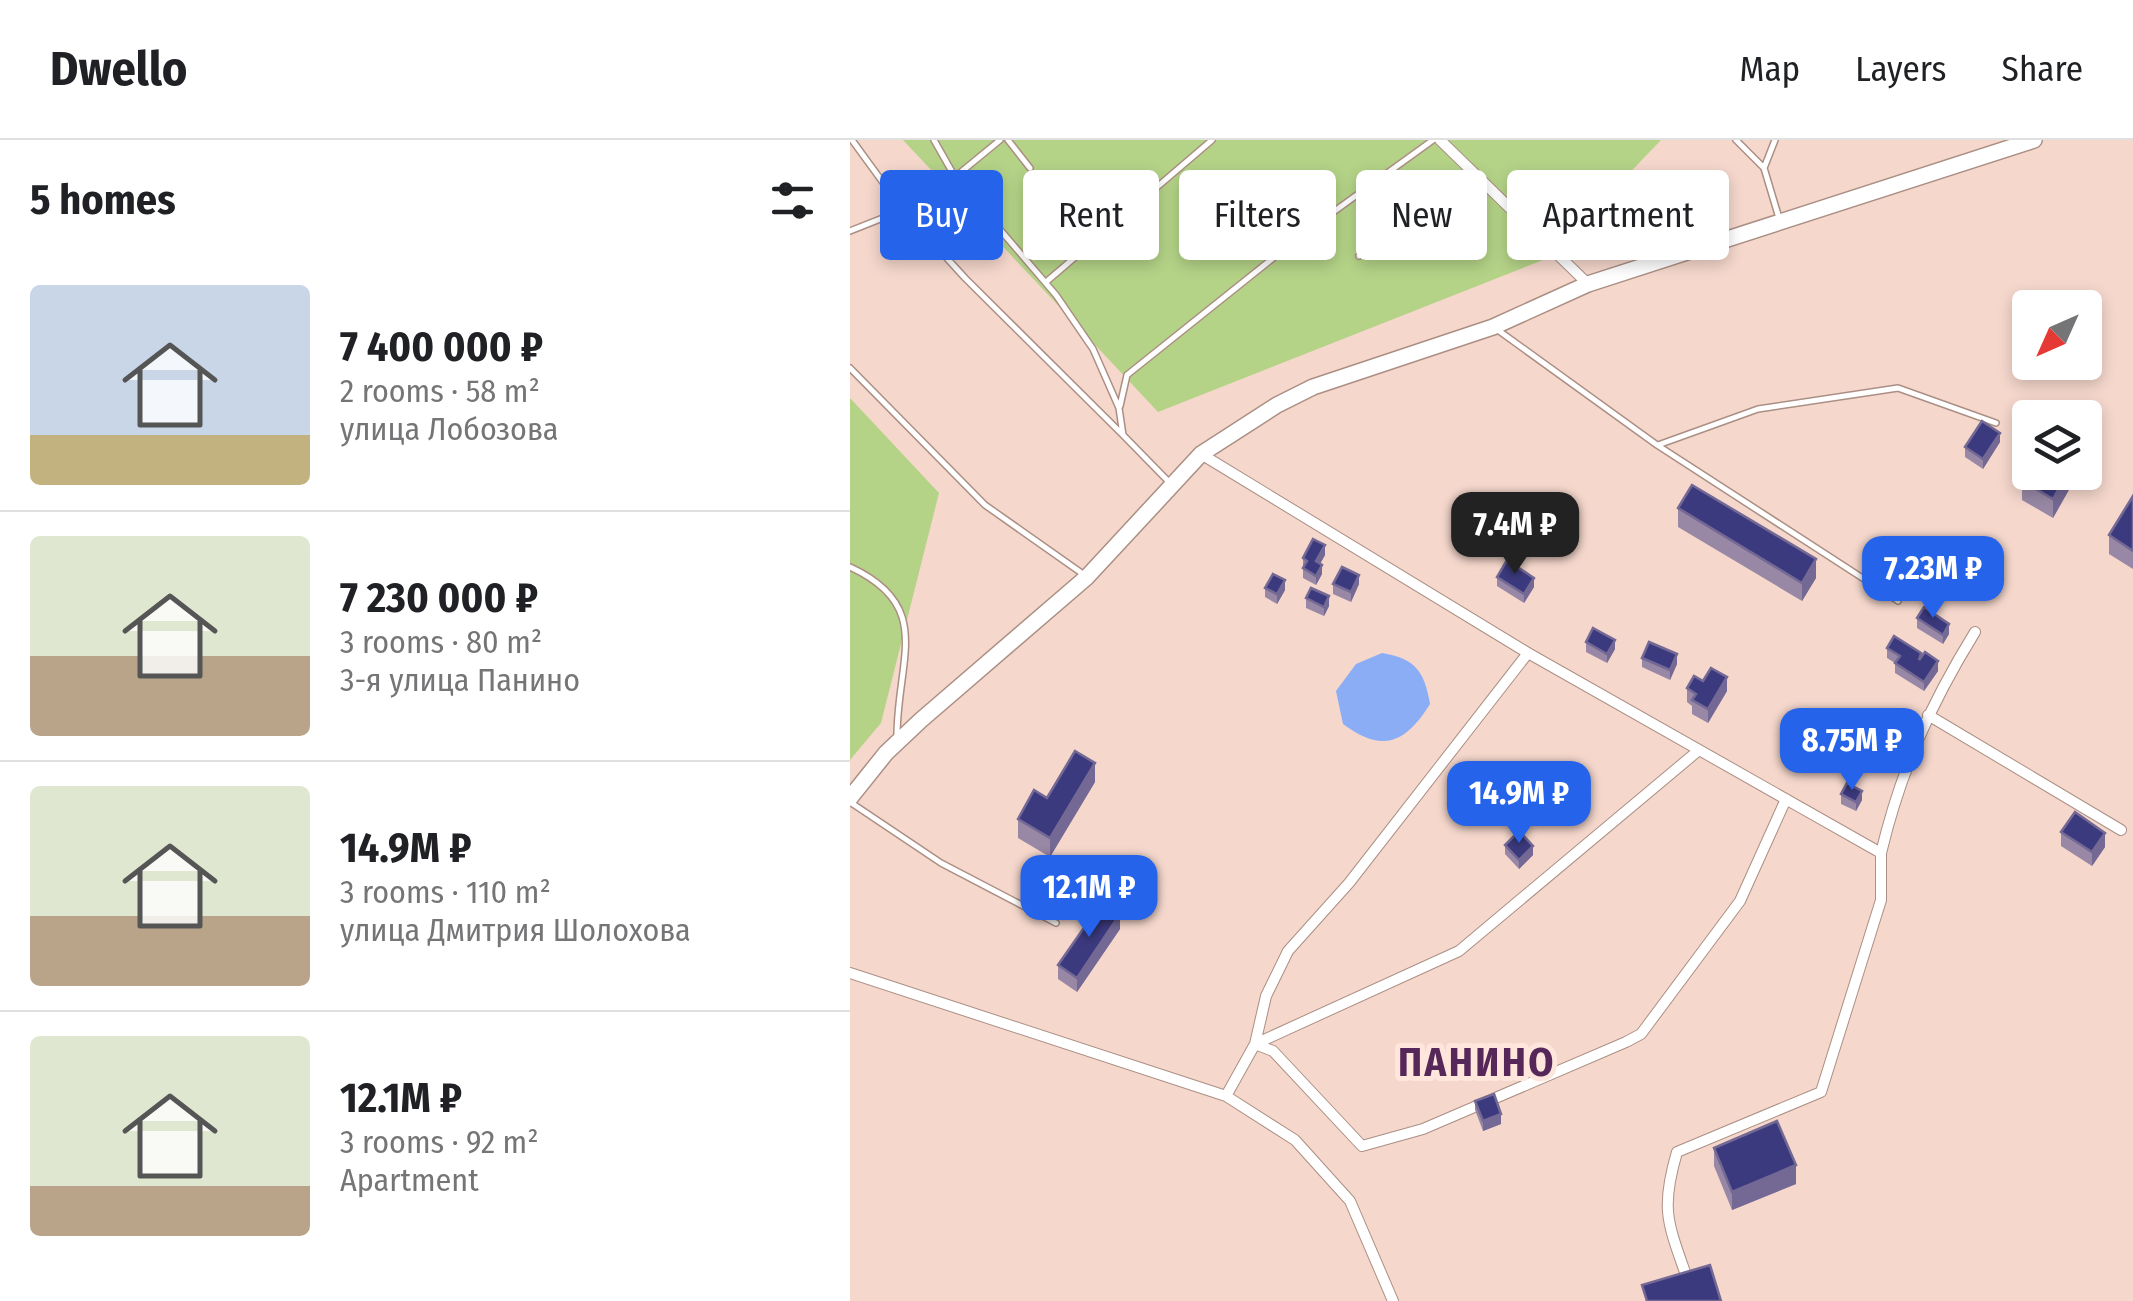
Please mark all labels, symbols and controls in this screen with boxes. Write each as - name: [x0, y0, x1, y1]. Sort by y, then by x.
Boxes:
- text: Dwello: [50, 40, 187, 98]
- text: Map: [1740, 48, 1800, 90]
- text: Layers: [1855, 48, 1947, 90]
- text: Share: [2002, 48, 2083, 90]
- chip: Buy: [880, 170, 1003, 260]
- chip: Rent: [1023, 170, 1159, 260]
- chip: Filters: [1179, 170, 1336, 260]
- chip: New: [1356, 170, 1487, 260]
- chip: Apartment: [1507, 170, 1729, 260]
- icon: filters: [765, 173, 820, 228]
- text: 5 homes: [30, 175, 176, 225]
- north arrow: [2012, 290, 2102, 380]
- map controls: [2012, 290, 2102, 490]
- text: 7 400 000 ₽: [340, 322, 543, 372]
- icon: home: [110, 325, 230, 445]
- text: 2 rooms · 58 m²: [340, 372, 540, 410]
- button: layers: [2012, 400, 2102, 490]
- text: улица Лобозова: [340, 410, 558, 448]
- pin: 7.4M ₽: [1434, 492, 1596, 577]
- text: 7.4M ₽: [1473, 505, 1557, 543]
- pin: 7.23M ₽: [1841, 536, 2025, 621]
- text: 7.23M ₽: [1884, 549, 1982, 587]
- text: 7 230 000 ₽: [340, 573, 538, 623]
- icon: home: [110, 576, 230, 696]
- text: 3 rooms · 80 m²: [340, 623, 542, 661]
- text: 3-я улица Панино: [340, 661, 580, 699]
- pin: 8.75M ₽: [1760, 708, 1944, 793]
- text: 8.75M ₽: [1802, 721, 1902, 759]
- pin: 14.9M ₽: [1427, 761, 1611, 846]
- text: 14.9M ₽: [1469, 774, 1569, 812]
- text: 14.9M ₽: [340, 823, 471, 873]
- icon: home: [110, 826, 230, 946]
- pin: 12.1M ₽: [997, 855, 1181, 940]
- text: 12.1M ₽: [1042, 868, 1136, 906]
- text: 3 rooms · 110 m²: [340, 873, 551, 911]
- text: улица Дмитрия Шолохова: [340, 911, 691, 949]
- district label: ПАНИНО: [1398, 1039, 1556, 1087]
- text: 12.1M ₽: [340, 1073, 462, 1123]
- icon: home: [110, 1076, 230, 1196]
- text: 3 rooms · 92 m²: [340, 1123, 539, 1161]
- text: Apartment: [340, 1161, 479, 1199]

